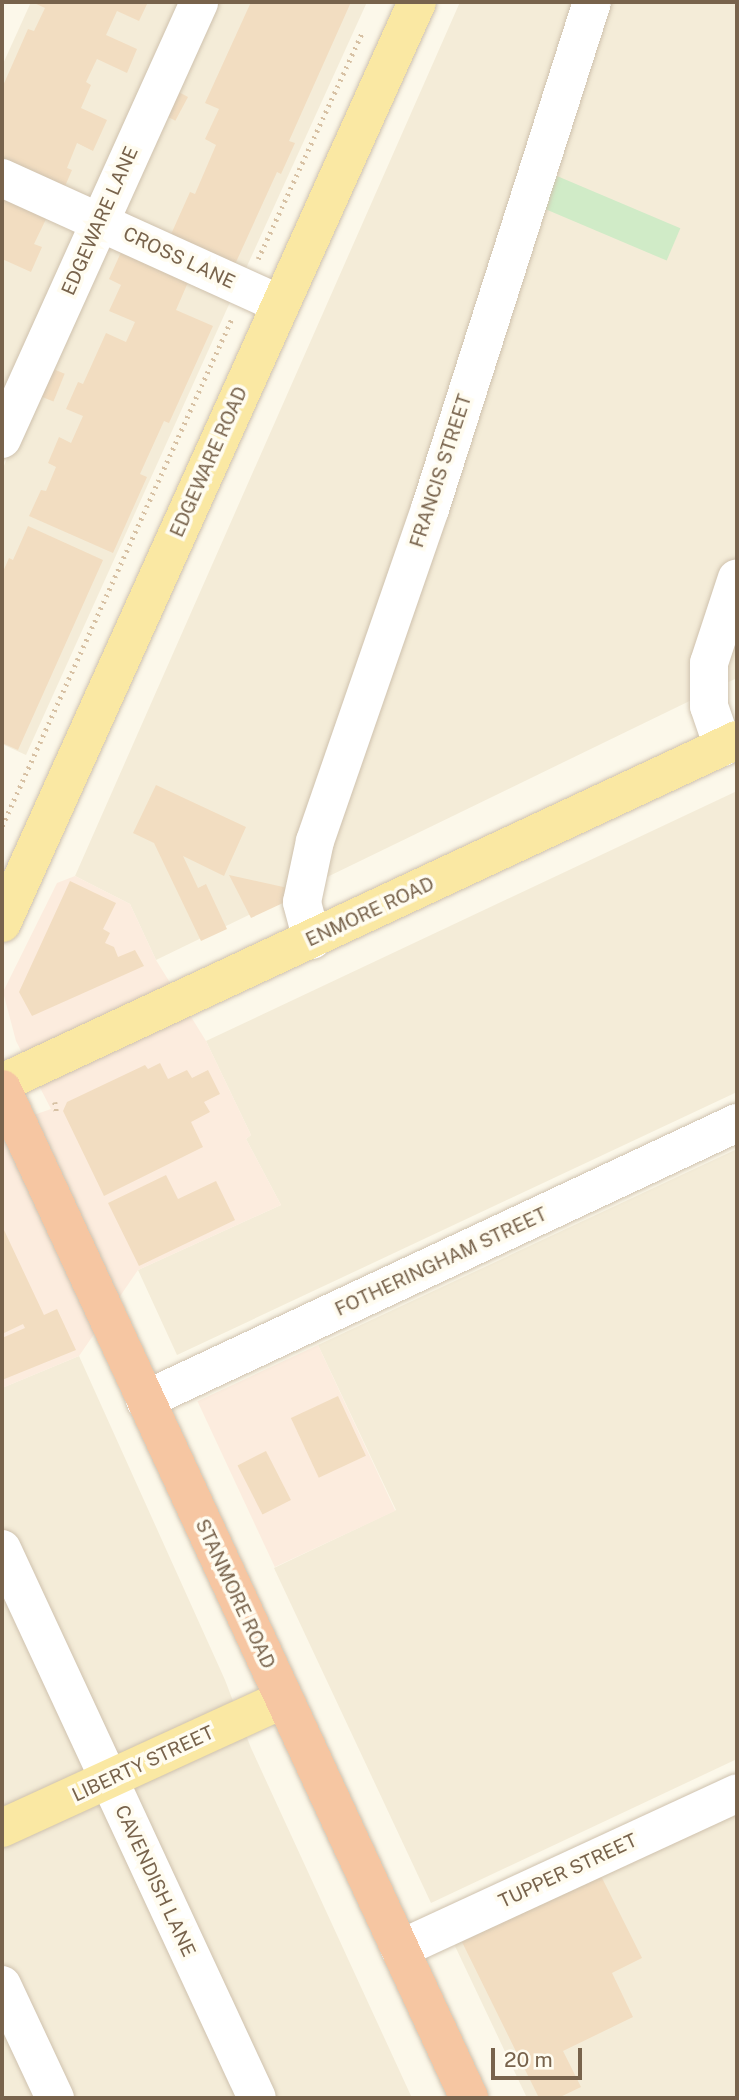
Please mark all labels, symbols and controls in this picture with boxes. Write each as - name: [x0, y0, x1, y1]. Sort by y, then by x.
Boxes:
- street label: EDGEWARE LANE: [57, 143, 143, 299]
- street label: CROSS LANE: [119, 222, 239, 294]
- street label: EDGEWARE ROAD: [166, 383, 252, 541]
- street label: FRANCIS STREET: [405, 392, 477, 550]
- street label: ENMORE ROAD: [302, 872, 438, 952]
- street label: FOTHERINGHAM STREET: [332, 1203, 550, 1321]
- street label: STANMORE ROAD: [190, 1516, 280, 1672]
- street label: LIBERTY STREET: [68, 1721, 218, 1807]
- street label: CAVENDISH LANE: [110, 1802, 200, 1960]
- street label: TUPPER STREET: [495, 1829, 641, 1913]
- scale bar: [494, 2034, 585, 2078]
- text: 20 m: [504, 2047, 553, 2072]

